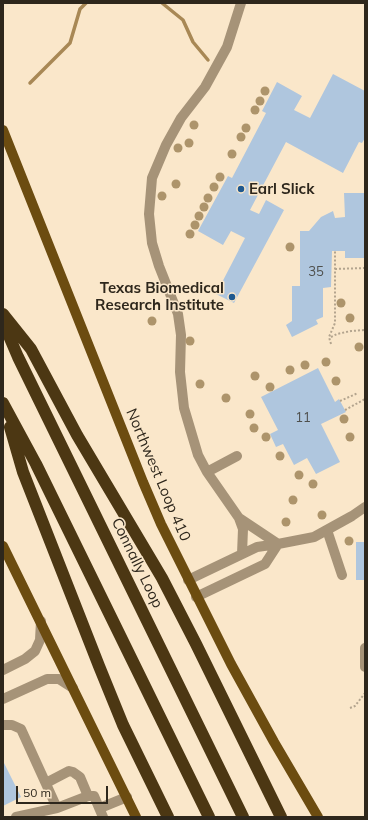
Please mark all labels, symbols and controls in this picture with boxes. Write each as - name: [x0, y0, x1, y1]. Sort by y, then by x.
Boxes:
- place label: Earl Slick: [249, 180, 314, 198]
- marker: Earl Slick: [236, 184, 246, 194]
- house number: 35: [308, 264, 324, 280]
- place label: Texas Biomedical Research Institute: [95, 279, 224, 314]
- marker: Texas Biomedical Research Institute: [227, 292, 237, 302]
- street label: Northwest Loop 410: [122, 406, 194, 544]
- house number: 11: [295, 410, 311, 426]
- street label: Connally Loop: [107, 515, 167, 611]
- scale bar: [18, 778, 110, 804]
- text: 50 m: [23, 785, 51, 800]

